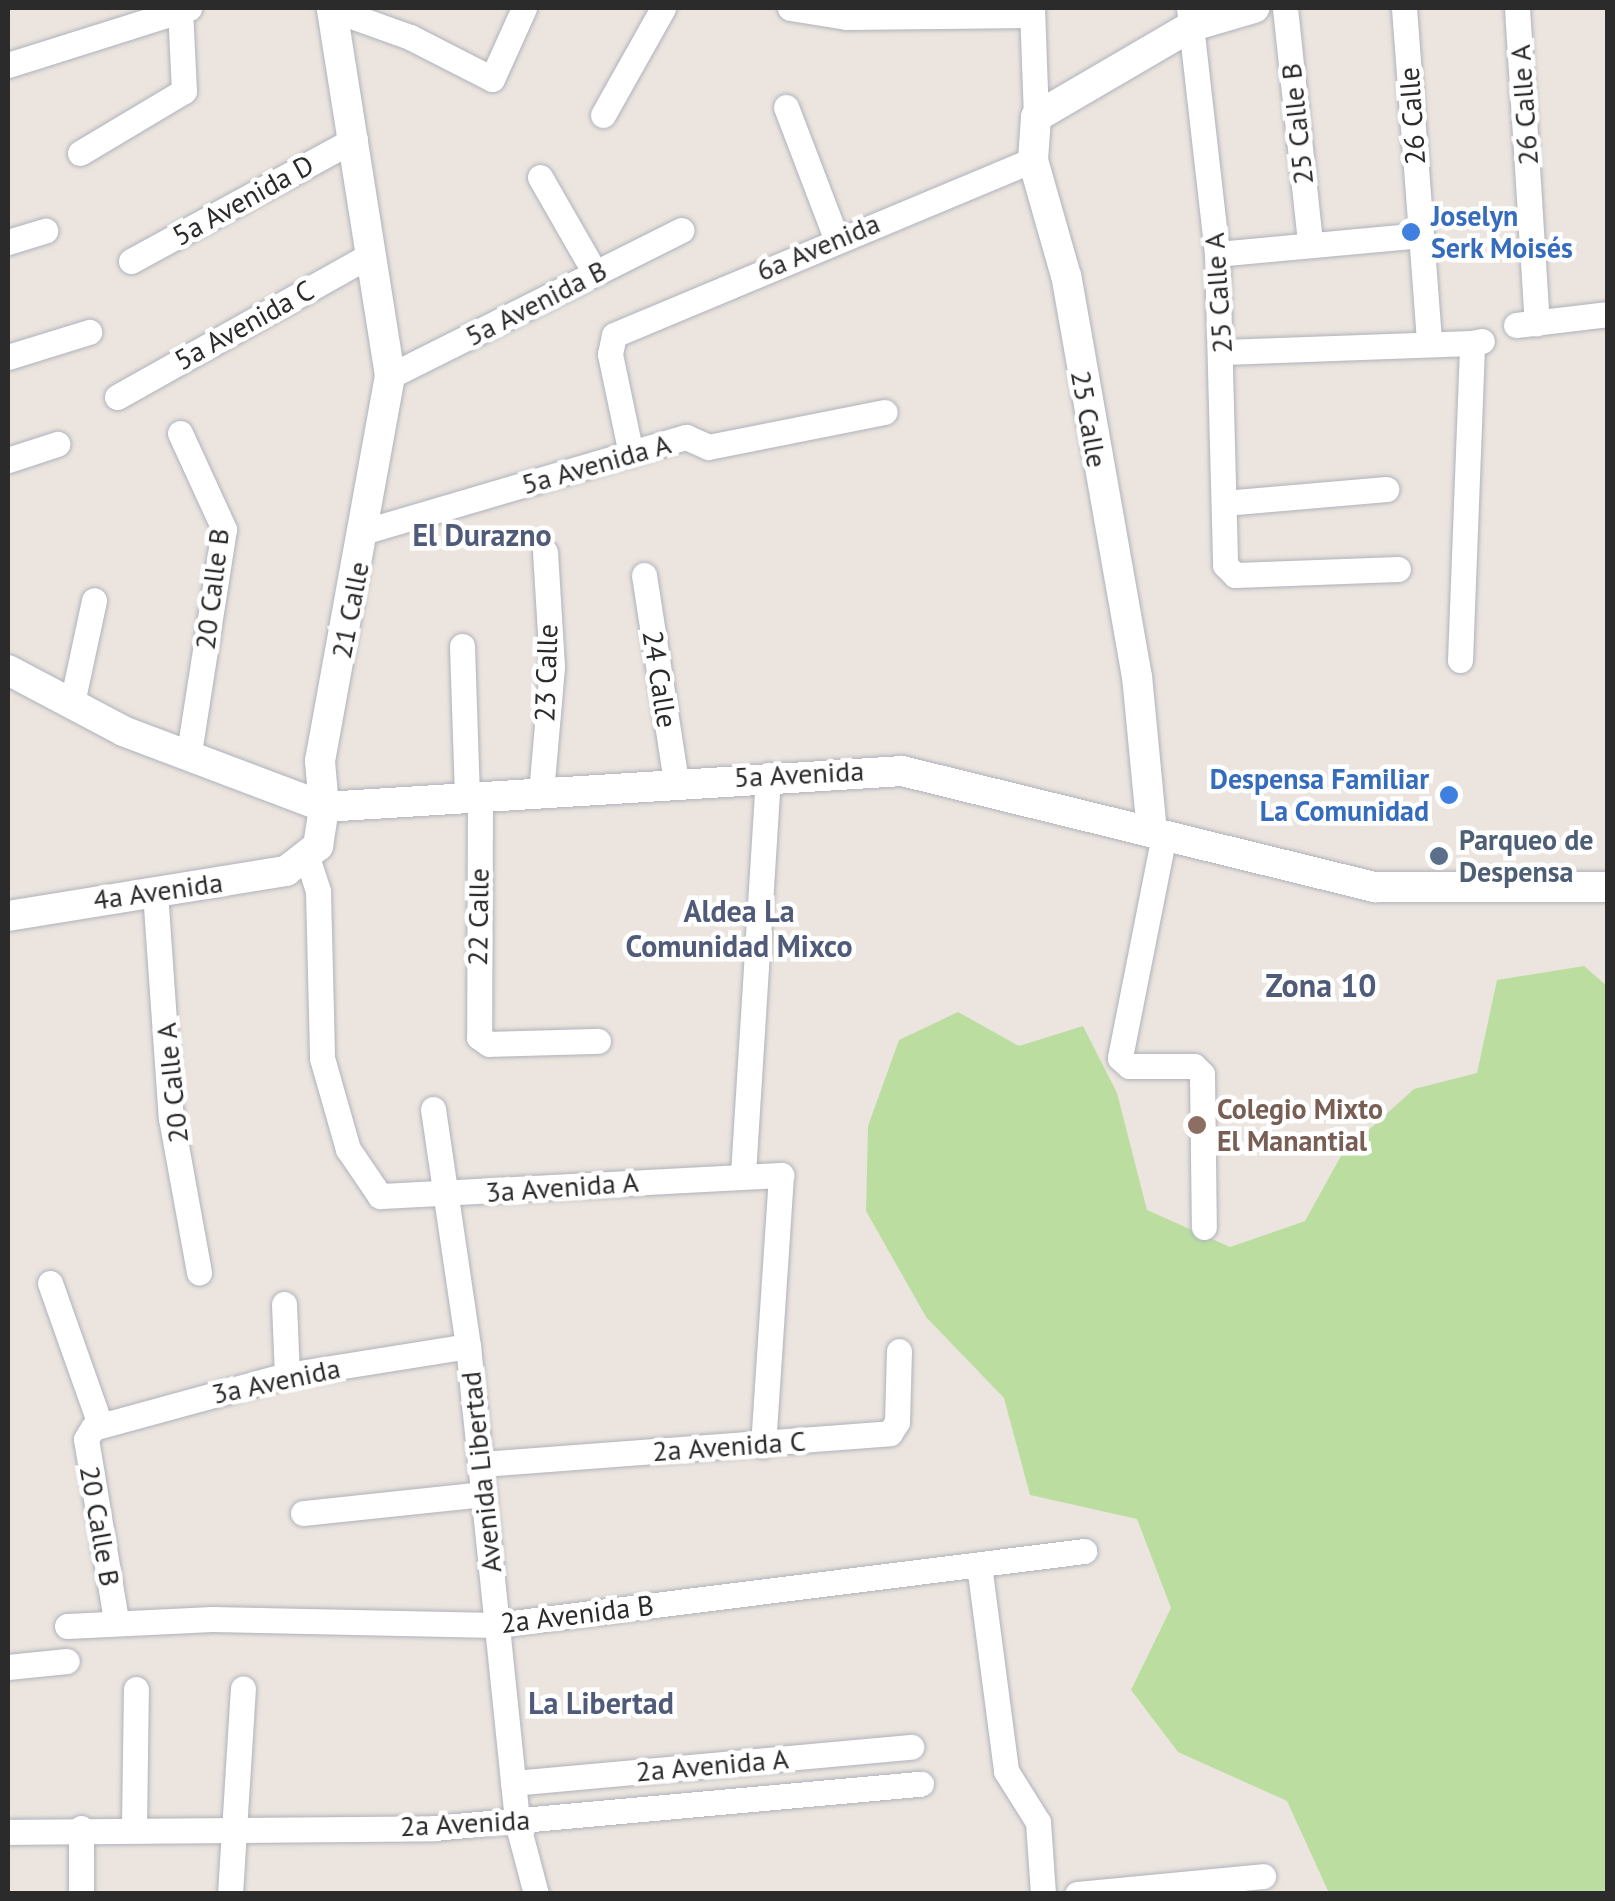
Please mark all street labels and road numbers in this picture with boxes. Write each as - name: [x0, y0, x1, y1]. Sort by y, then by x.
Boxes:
- street label: 26 Calle A: [1503, 43, 1545, 167]
- street label: 25 Calle B: [1274, 62, 1320, 186]
- street label: 26 Calle: [1392, 66, 1432, 166]
- street label: 5a Avenida D: [166, 147, 320, 253]
- street label: 6a Avenida: [751, 206, 885, 288]
- street label: 25 Calle A: [1197, 231, 1239, 355]
- street label: 5a Avenida B: [459, 253, 613, 353]
- street label: 5a Avenida C: [168, 273, 320, 377]
- street label: 25 Calle: [1064, 368, 1114, 470]
- street label: 5a Avenida A: [517, 426, 675, 502]
- street label: 20 Calle B: [188, 527, 236, 651]
- street label: 21 Calle: [324, 559, 376, 661]
- street label: 23 Calle: [528, 623, 564, 723]
- street label: 24 Calle: [636, 628, 684, 730]
- street label: 5a Avenida: [733, 754, 865, 794]
- street label: 4a Avenida: [91, 865, 225, 917]
- street label: 22 Calle: [460, 868, 496, 966]
- street label: 20 Calle A: [149, 1021, 195, 1145]
- street label: 3a Avenida A: [483, 1165, 641, 1209]
- street label: 3a Avenida: [208, 1351, 344, 1411]
- street label: Avenida Libertad: [454, 1370, 508, 1574]
- street label: 2a Avenida C: [651, 1424, 807, 1468]
- street label: 20 Calle B: [73, 1463, 127, 1589]
- street label: 2a Avenida B: [498, 1588, 656, 1640]
- street label: 2a Avenida A: [633, 1742, 791, 1788]
- street label: 2a Avenida: [399, 1803, 531, 1843]

